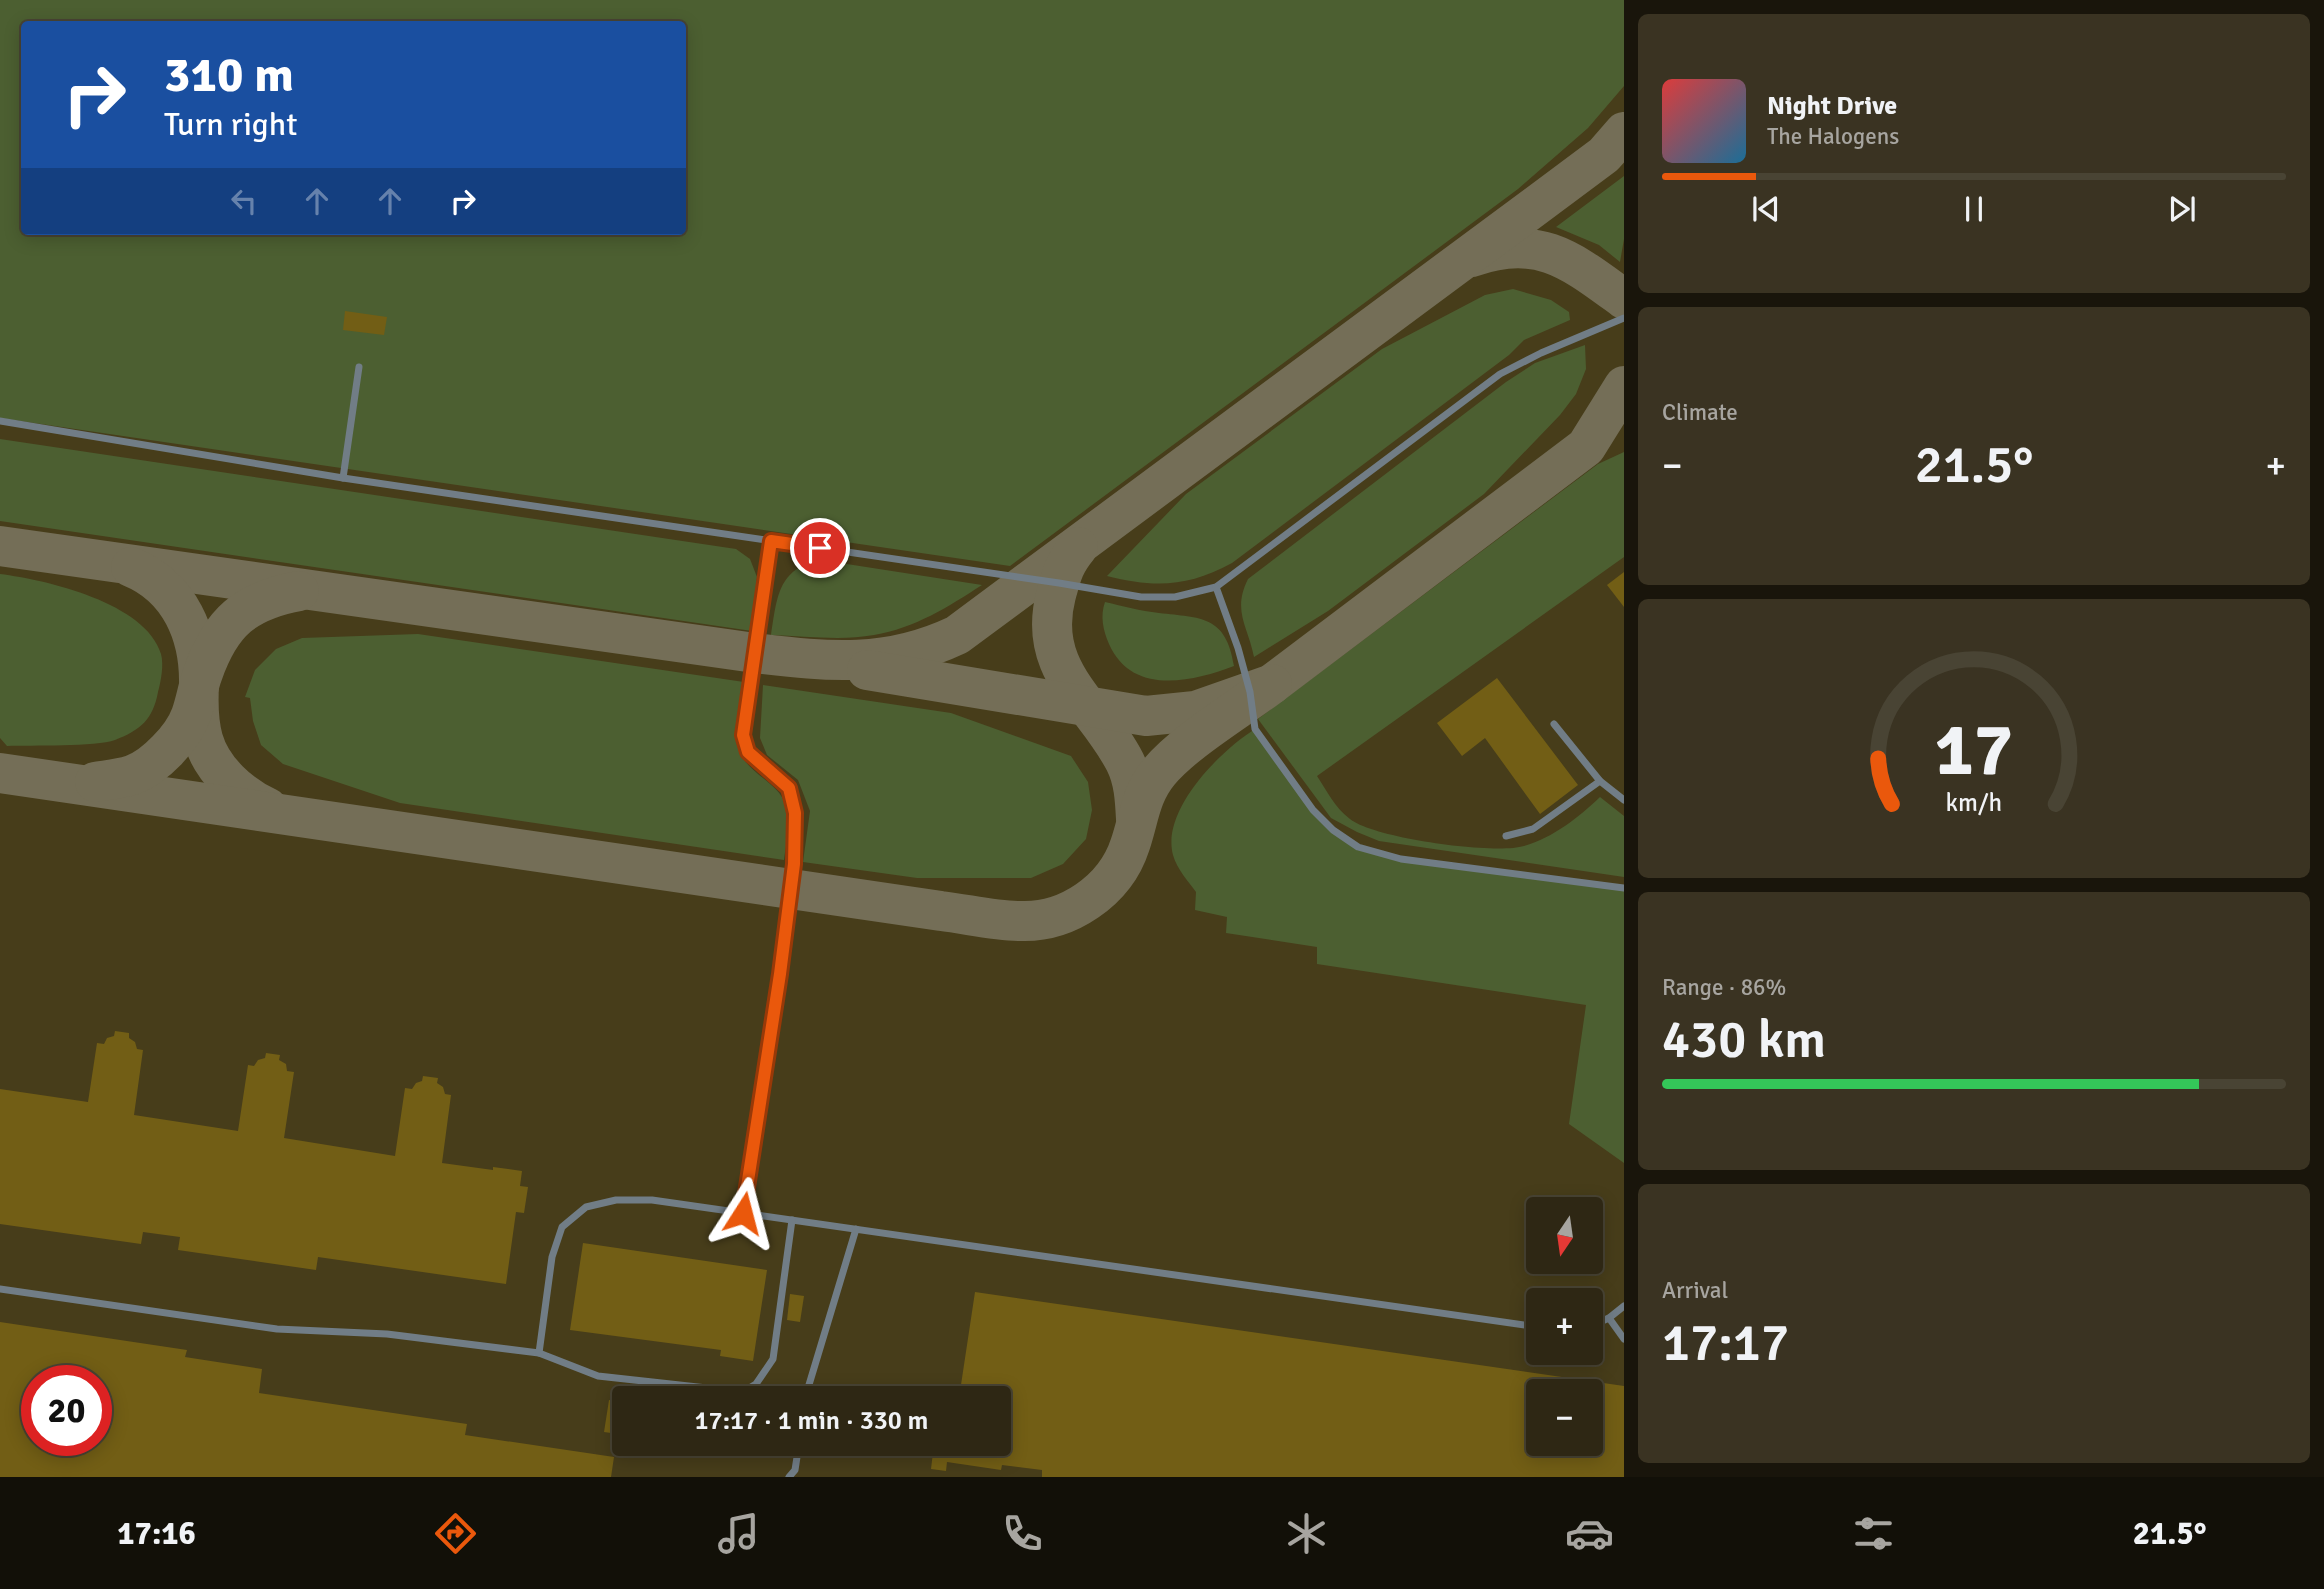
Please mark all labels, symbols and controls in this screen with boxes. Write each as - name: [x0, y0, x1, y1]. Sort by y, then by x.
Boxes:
- text: 310 m: [164, 45, 294, 105]
- icon: right: [49, 49, 140, 140]
- text: Night Drive: [1767, 90, 1897, 122]
- text: Turn right: [164, 105, 297, 144]
- text: The Halogens: [1767, 122, 1899, 151]
- icon: left: [225, 182, 263, 220]
- icon: ahead: [298, 182, 336, 220]
- icon: ahead: [371, 182, 409, 220]
- icon: right: [444, 182, 482, 220]
- icon: previous: [1747, 190, 1785, 228]
- icon: pause: [1955, 190, 1993, 228]
- icon: next: [2163, 190, 2201, 228]
- text: Climate: [1662, 398, 1738, 427]
- text: 21.5°: [1915, 433, 2033, 497]
- text: −: [1662, 442, 1683, 489]
- text: +: [2265, 442, 2286, 489]
- pin: [790, 518, 850, 578]
- icon: arrive: [801, 529, 839, 567]
- text: 17: [1935, 707, 2013, 796]
- text: km/h: [1946, 787, 2002, 818]
- text: Range · 86%: [1662, 973, 1786, 1002]
- text: 430 km: [1662, 1008, 1826, 1072]
- position arrow: [706, 1176, 780, 1250]
- north arrow: [1526, 1197, 1603, 1274]
- map controls: [1526, 1197, 1603, 1456]
- text: Arrival: [1662, 1276, 1728, 1305]
- button: +: [1526, 1288, 1603, 1365]
- text: 17:17: [1662, 1311, 1789, 1375]
- speed limit sign: 20: [21, 1365, 112, 1456]
- button: −: [1526, 1379, 1603, 1456]
- text: 17:17 · 1 min · 330 m: [695, 1405, 928, 1437]
- icon: directions: [431, 1509, 480, 1558]
- icon: music: [714, 1509, 763, 1558]
- icon: phone: [998, 1509, 1047, 1558]
- icon: climate: [1282, 1509, 1331, 1558]
- icon: car: [1565, 1509, 1614, 1558]
- icon: filters: [1849, 1509, 1898, 1558]
- text: 17:16: [117, 1514, 196, 1553]
- text: 21.5°: [2133, 1514, 2207, 1553]

